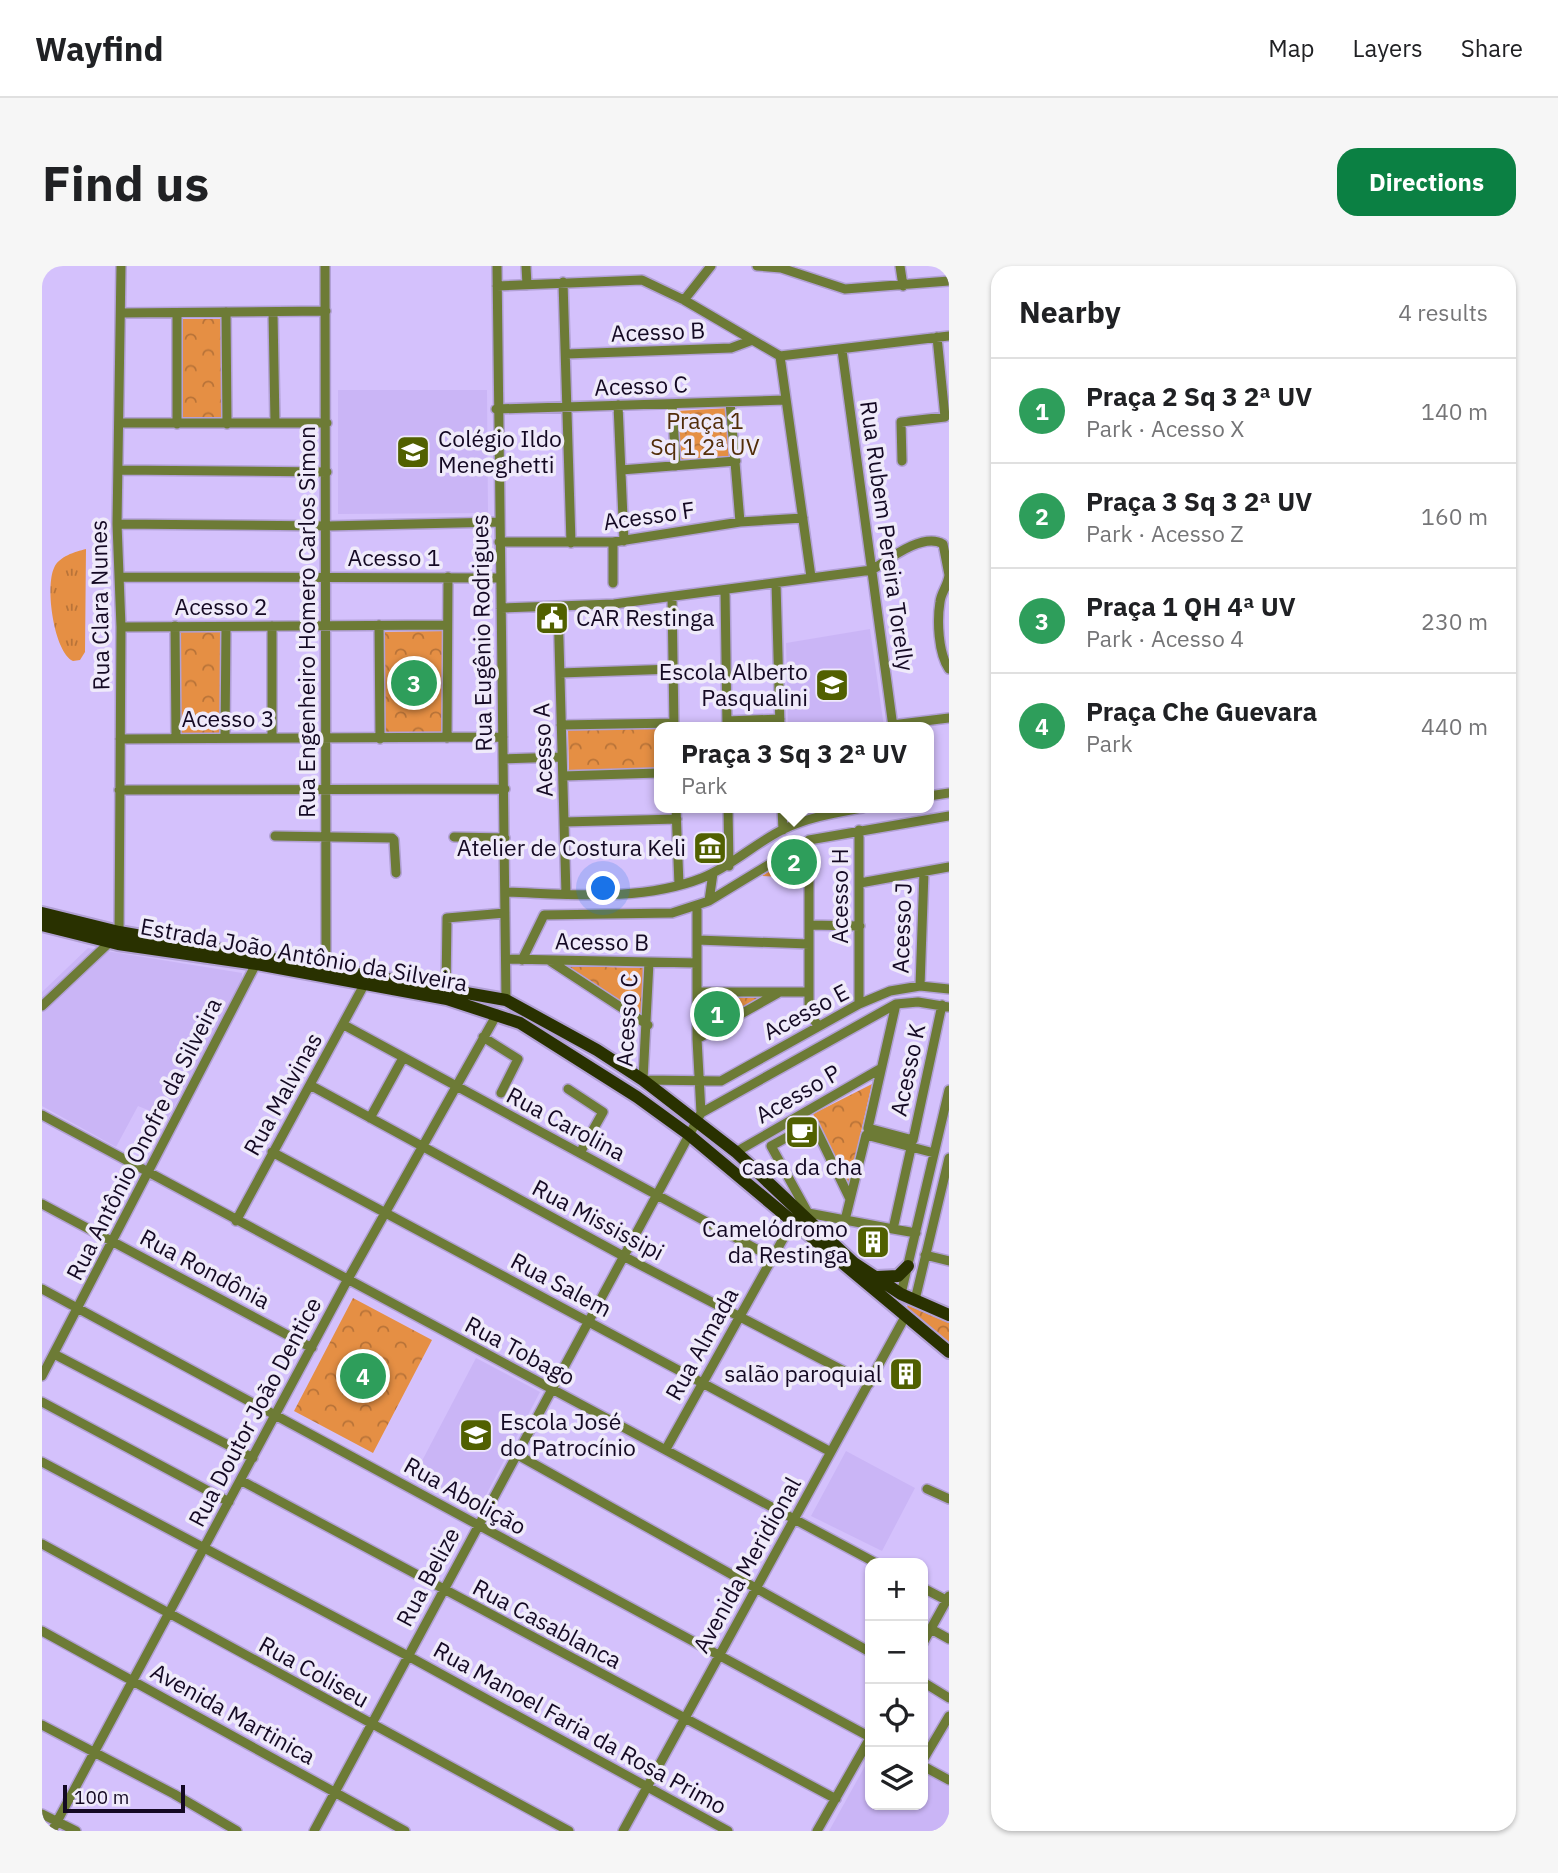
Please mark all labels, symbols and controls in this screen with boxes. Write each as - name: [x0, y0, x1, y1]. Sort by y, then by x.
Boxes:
- text: Wayfind: [35, 27, 164, 70]
- text: Map: [1268, 32, 1315, 64]
- text: Layers: [1353, 32, 1423, 64]
- text: Share: [1461, 32, 1523, 64]
- button: Directions: [1337, 148, 1516, 216]
- text: Find us: [42, 151, 209, 214]
- text: Nearby: [1019, 292, 1121, 331]
- text: 4 results: [1398, 297, 1488, 327]
- street label: Acesso B: [610, 314, 706, 348]
- street label: Acesso C: [594, 368, 688, 402]
- text: Praça 2 Sq 3 2ª UV: [1086, 379, 1312, 413]
- text: 1: [1035, 396, 1049, 426]
- text: 140 m: [1421, 396, 1488, 426]
- street label: Rua Rubem Pereira Torelly: [854, 399, 922, 674]
- park label: Praça 1 Sq 1 2ª UV: [650, 405, 760, 461]
- text: Park · Acesso X: [1086, 413, 1244, 443]
- place label: Colégio Ildo Meneghetti: [438, 423, 562, 479]
- street label: Rua Engenheiro Homero Carlos Simon: [291, 426, 321, 818]
- school or university icon: Colégio Ildo Meneghetti: [394, 433, 432, 471]
- text: Praça 3 Sq 3 2ª UV: [1086, 484, 1312, 518]
- street label: Acesso F: [601, 494, 697, 536]
- text: 2: [1035, 501, 1049, 531]
- text: 160 m: [1421, 501, 1488, 531]
- street label: Rua Eugênio Rodrigues: [464, 514, 498, 752]
- text: Park · Acesso Z: [1086, 518, 1244, 548]
- street label: Rua Clara Nunes: [83, 519, 115, 691]
- street label: Acesso 1: [347, 542, 441, 572]
- text: Praça 1 QH 4ª UV: [1086, 589, 1296, 623]
- street label: Acesso 2: [174, 591, 268, 621]
- public building icon: CAR Restinga: [533, 599, 571, 637]
- place label: CAR Restinga: [576, 602, 714, 632]
- text: 3: [1035, 606, 1049, 636]
- text: 230 m: [1421, 606, 1488, 636]
- text: Park · Acesso 4: [1086, 623, 1244, 653]
- place label: Escola Alberto Pasqualini: [659, 656, 808, 712]
- pin: 3: [391, 657, 437, 709]
- school or university icon: Escola Alberto Pasqualini: [813, 666, 851, 704]
- text: Praça Che Guevara: [1086, 694, 1317, 728]
- street label: Acesso A: [525, 702, 559, 798]
- street label: Acesso 3: [181, 703, 275, 733]
- text: 4: [1035, 711, 1049, 741]
- text: 440 m: [1421, 711, 1488, 741]
- popup: [654, 722, 934, 813]
- text: Park: [1086, 728, 1133, 758]
- text: Praça 3 Sq 3 2ª UV: [681, 736, 907, 770]
- text: Park: [681, 770, 728, 800]
- museum icon: Atelier de Costura Keli: [691, 829, 729, 867]
- place label: Atelier de Costura Keli: [457, 832, 686, 862]
- pin: 2: [771, 836, 817, 888]
- street label: Acesso H: [824, 848, 854, 944]
- your location: [586, 871, 620, 905]
- street label: Acesso J: [884, 882, 918, 974]
- street label: Estrada João Antônio da Silveira: [138, 910, 470, 998]
- street label: Acesso B: [555, 925, 649, 957]
- street label: Acesso C: [609, 972, 643, 1067]
- street label: Acesso E: [758, 976, 854, 1046]
- pin: 1: [694, 988, 740, 1040]
- street label: Rua Antônio Onofre da Silveira: [59, 992, 228, 1285]
- street label: Acesso K: [883, 1020, 932, 1119]
- street label: Rua Malvinas: [236, 1027, 328, 1160]
- street label: Acesso P: [750, 1057, 845, 1129]
- street label: Rua Carolina: [502, 1079, 631, 1167]
- cafe icon: casa da cha: [783, 1113, 821, 1151]
- place label: casa da cha: [742, 1151, 862, 1181]
- street label: Rua Mississipi: [527, 1172, 670, 1266]
- place label: Camelódromo da Restinga: [702, 1213, 848, 1269]
- street label: Rua Rondônia: [135, 1221, 276, 1315]
- building icon: Camelódromo da Restinga: [854, 1223, 892, 1261]
- street label: Rua Salem: [506, 1245, 617, 1323]
- street label: Rua Almada: [658, 1282, 744, 1405]
- street label: Rua Doutor João Dentice: [181, 1292, 327, 1532]
- street label: Rua Tobago: [460, 1309, 581, 1392]
- pin: 4: [340, 1350, 386, 1402]
- building icon: salão paroquial: [887, 1355, 925, 1393]
- place label: salão paroquial: [724, 1358, 882, 1388]
- place label: Escola José do Patrocínio: [500, 1406, 636, 1462]
- school or university icon: Escola José do Patrocínio: [457, 1416, 495, 1454]
- street label: Rua Abolição: [399, 1449, 532, 1541]
- street label: Avenida Meridional: [685, 1471, 807, 1658]
- street label: Rua Belize: [388, 1522, 466, 1631]
- map controls: [865, 1558, 928, 1810]
- button: +: [865, 1558, 928, 1621]
- street label: Rua Casablanca: [468, 1571, 627, 1675]
- button: −: [865, 1621, 928, 1684]
- street label: Rua Coliseu: [254, 1629, 375, 1714]
- street label: Rua Manoel Faria da Rosa Primo: [429, 1634, 732, 1820]
- street label: Avenida Martinica: [146, 1655, 321, 1771]
- button: locate: [865, 1684, 928, 1747]
- button: layers: [865, 1747, 928, 1810]
- scale bar: [63, 1782, 186, 1814]
- text: 100 m: [74, 1785, 129, 1809]

